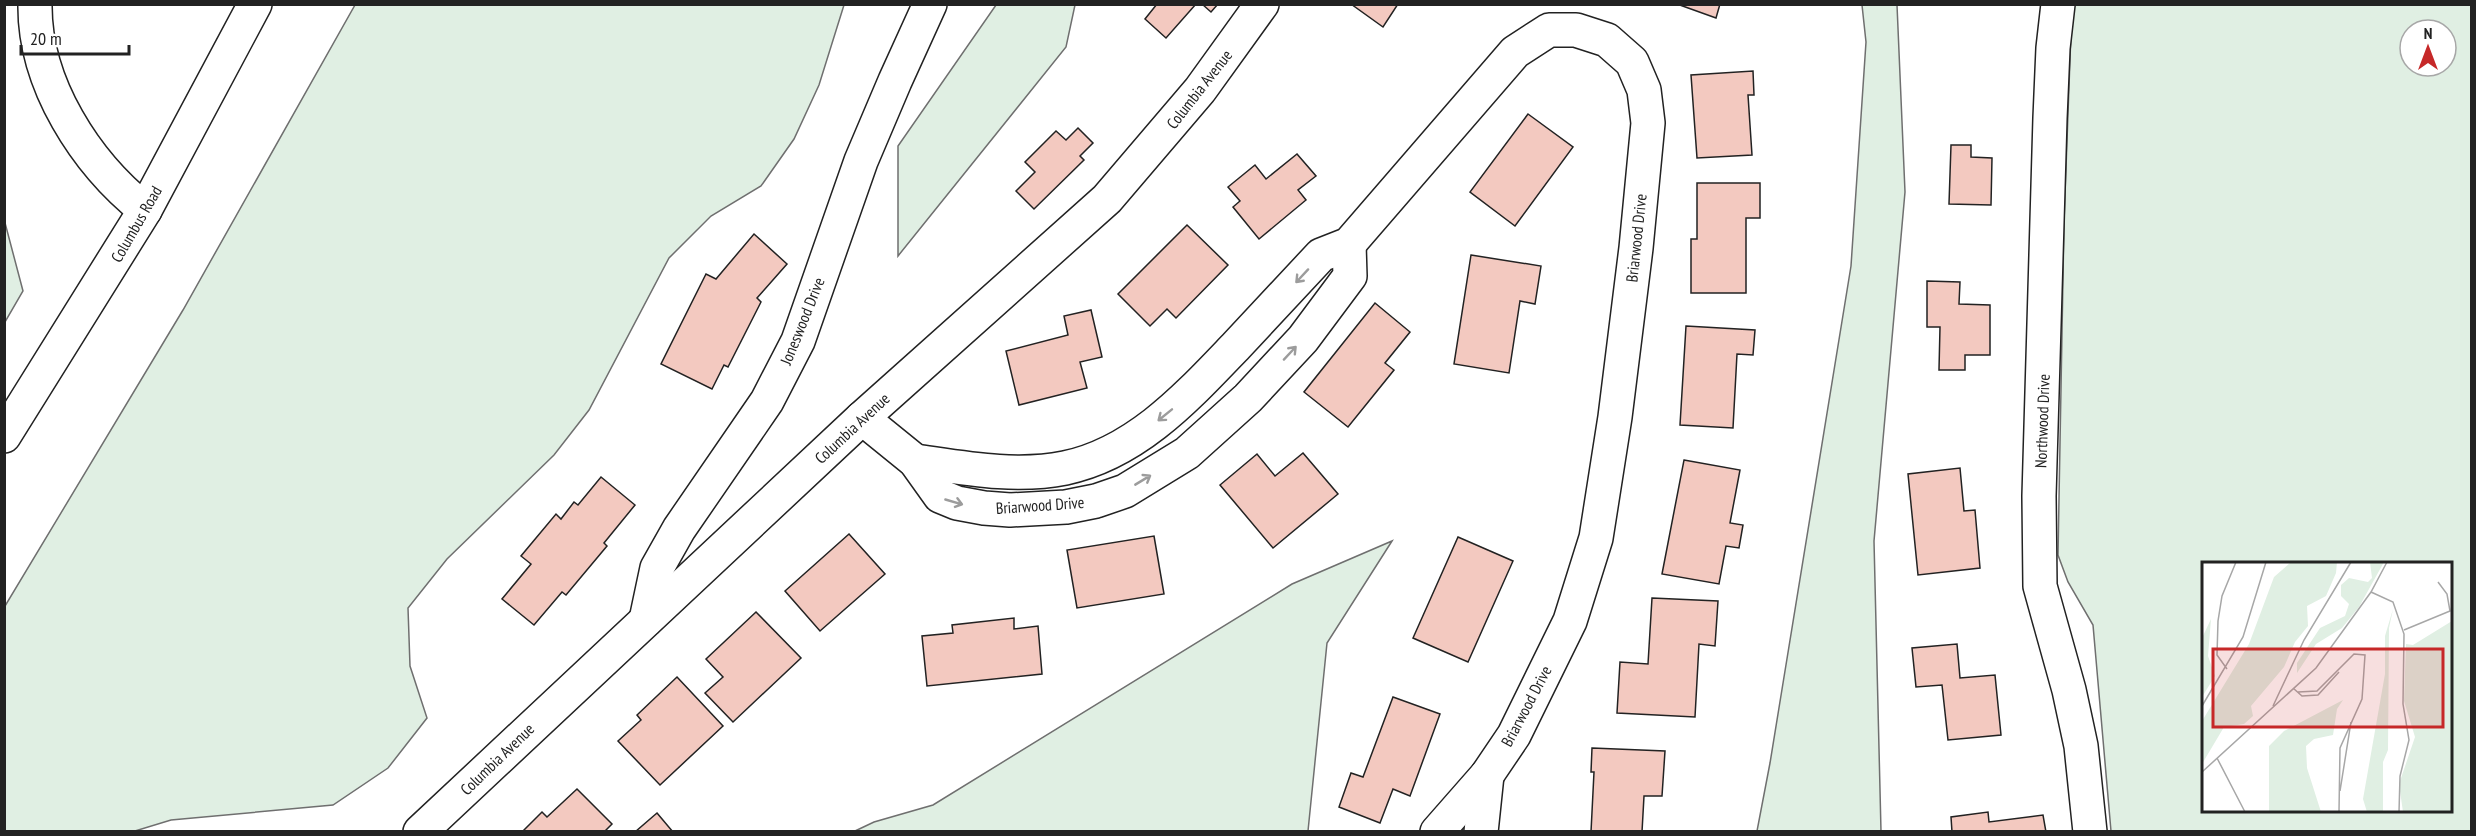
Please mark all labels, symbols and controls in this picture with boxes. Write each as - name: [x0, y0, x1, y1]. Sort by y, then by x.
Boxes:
- scale bar: [21, 18, 129, 56]
- north arrow: [2398, 18, 2458, 78]
- text: N: [2424, 23, 2432, 43]
- text: 20 m: [30, 27, 62, 50]
- street label: Columbia Avenue: [1162, 45, 1236, 133]
- street label: Columbus Road: [106, 182, 166, 266]
- street label: Briarwood Drive: [1621, 193, 1651, 283]
- one-way arrow: [1295, 268, 1309, 283]
- street label: Joneswood Drive: [775, 274, 829, 368]
- one-way arrow: [1282, 346, 1296, 361]
- street label: Northwood Drive: [2030, 374, 2054, 468]
- street label: Columbia Avenue: [810, 388, 894, 468]
- one-way arrow: [1157, 408, 1173, 421]
- one-way arrow: [1134, 474, 1151, 486]
- street label: Briarwood Drive: [995, 492, 1085, 518]
- one-way arrow: [944, 497, 963, 508]
- inset map: [2202, 562, 2452, 812]
- street label: Briarwood Drive: [1496, 662, 1556, 750]
- street label: Columbia Avenue: [456, 719, 538, 799]

